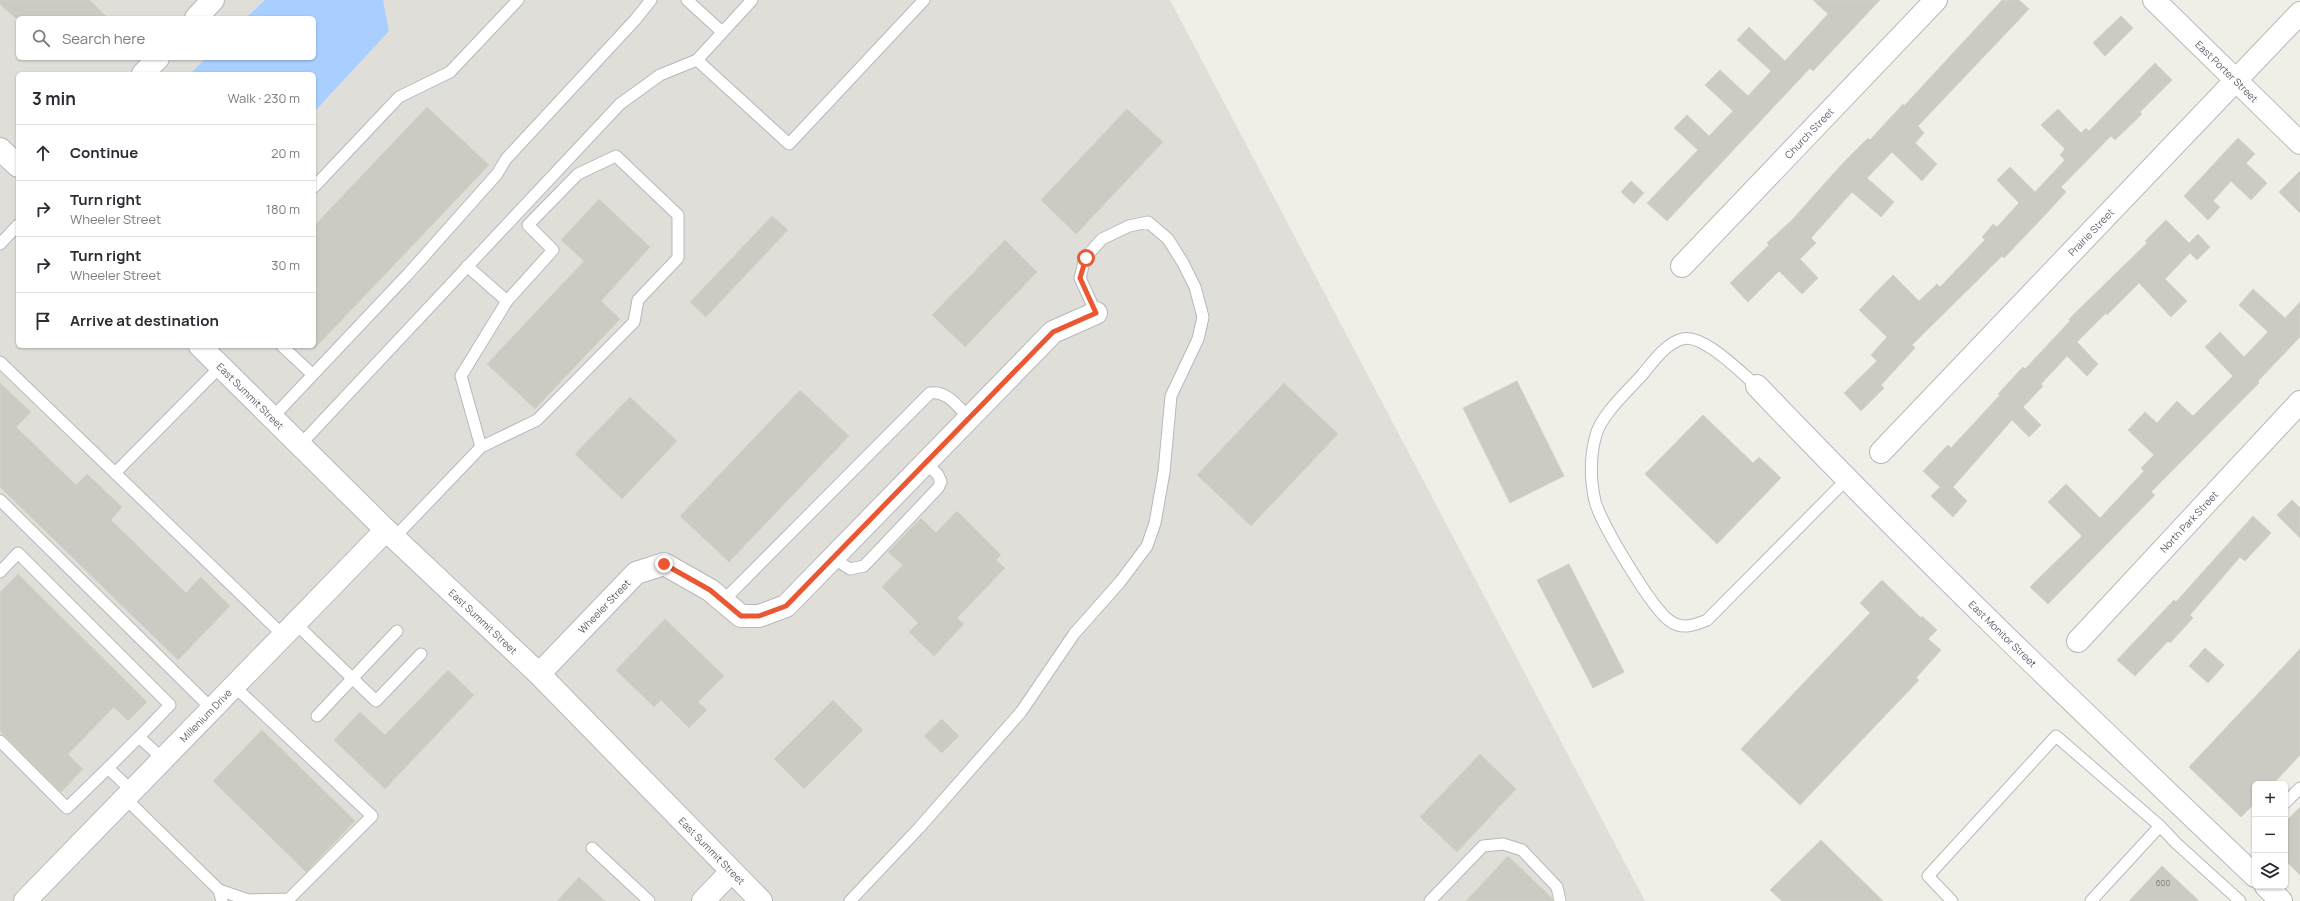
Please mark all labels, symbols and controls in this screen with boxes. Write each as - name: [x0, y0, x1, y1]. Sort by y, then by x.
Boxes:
- search box: [16, 16, 316, 60]
- icon: search: [30, 27, 52, 49]
- text: Search here: [62, 28, 145, 49]
- street label: East Porter Street: [2192, 37, 2261, 105]
- text: 3 min: [32, 87, 76, 110]
- text: Walk · 230 m: [227, 89, 300, 107]
- street label: Church Street: [1781, 104, 1837, 161]
- icon: ahead: [32, 142, 54, 164]
- text: Continue: [70, 142, 138, 163]
- text: 20 m: [271, 144, 300, 162]
- text: Turn right: [70, 189, 141, 210]
- icon: right: [32, 198, 54, 220]
- text: 180 m: [266, 200, 300, 218]
- street label: Prairie Street: [2065, 205, 2117, 259]
- text: Wheeler Street: [70, 210, 161, 228]
- text: Turn right: [70, 245, 141, 266]
- route start: [1077, 249, 1095, 267]
- icon: right: [32, 254, 54, 276]
- text: 30 m: [271, 256, 300, 274]
- text: Wheeler Street: [70, 266, 161, 284]
- icon: arrive: [32, 310, 54, 332]
- text: Arrive at destination: [70, 310, 219, 331]
- street label: East Summit Street: [214, 359, 287, 432]
- street label: North Park Street: [2157, 488, 2221, 556]
- route end: [655, 555, 673, 573]
- street label: Wheeler Street: [575, 576, 634, 636]
- street label: East Summit Street: [446, 586, 520, 657]
- street label: East Monitor Street: [1966, 597, 2040, 670]
- street label: Millenium Drive: [176, 686, 235, 745]
- map controls: [2252, 781, 2288, 889]
- button: +: [2252, 781, 2288, 817]
- street label: East Summit Street: [676, 814, 748, 888]
- button: −: [2252, 817, 2288, 853]
- button: layers: [2252, 853, 2288, 889]
- house number: 600: [2156, 877, 2170, 888]

